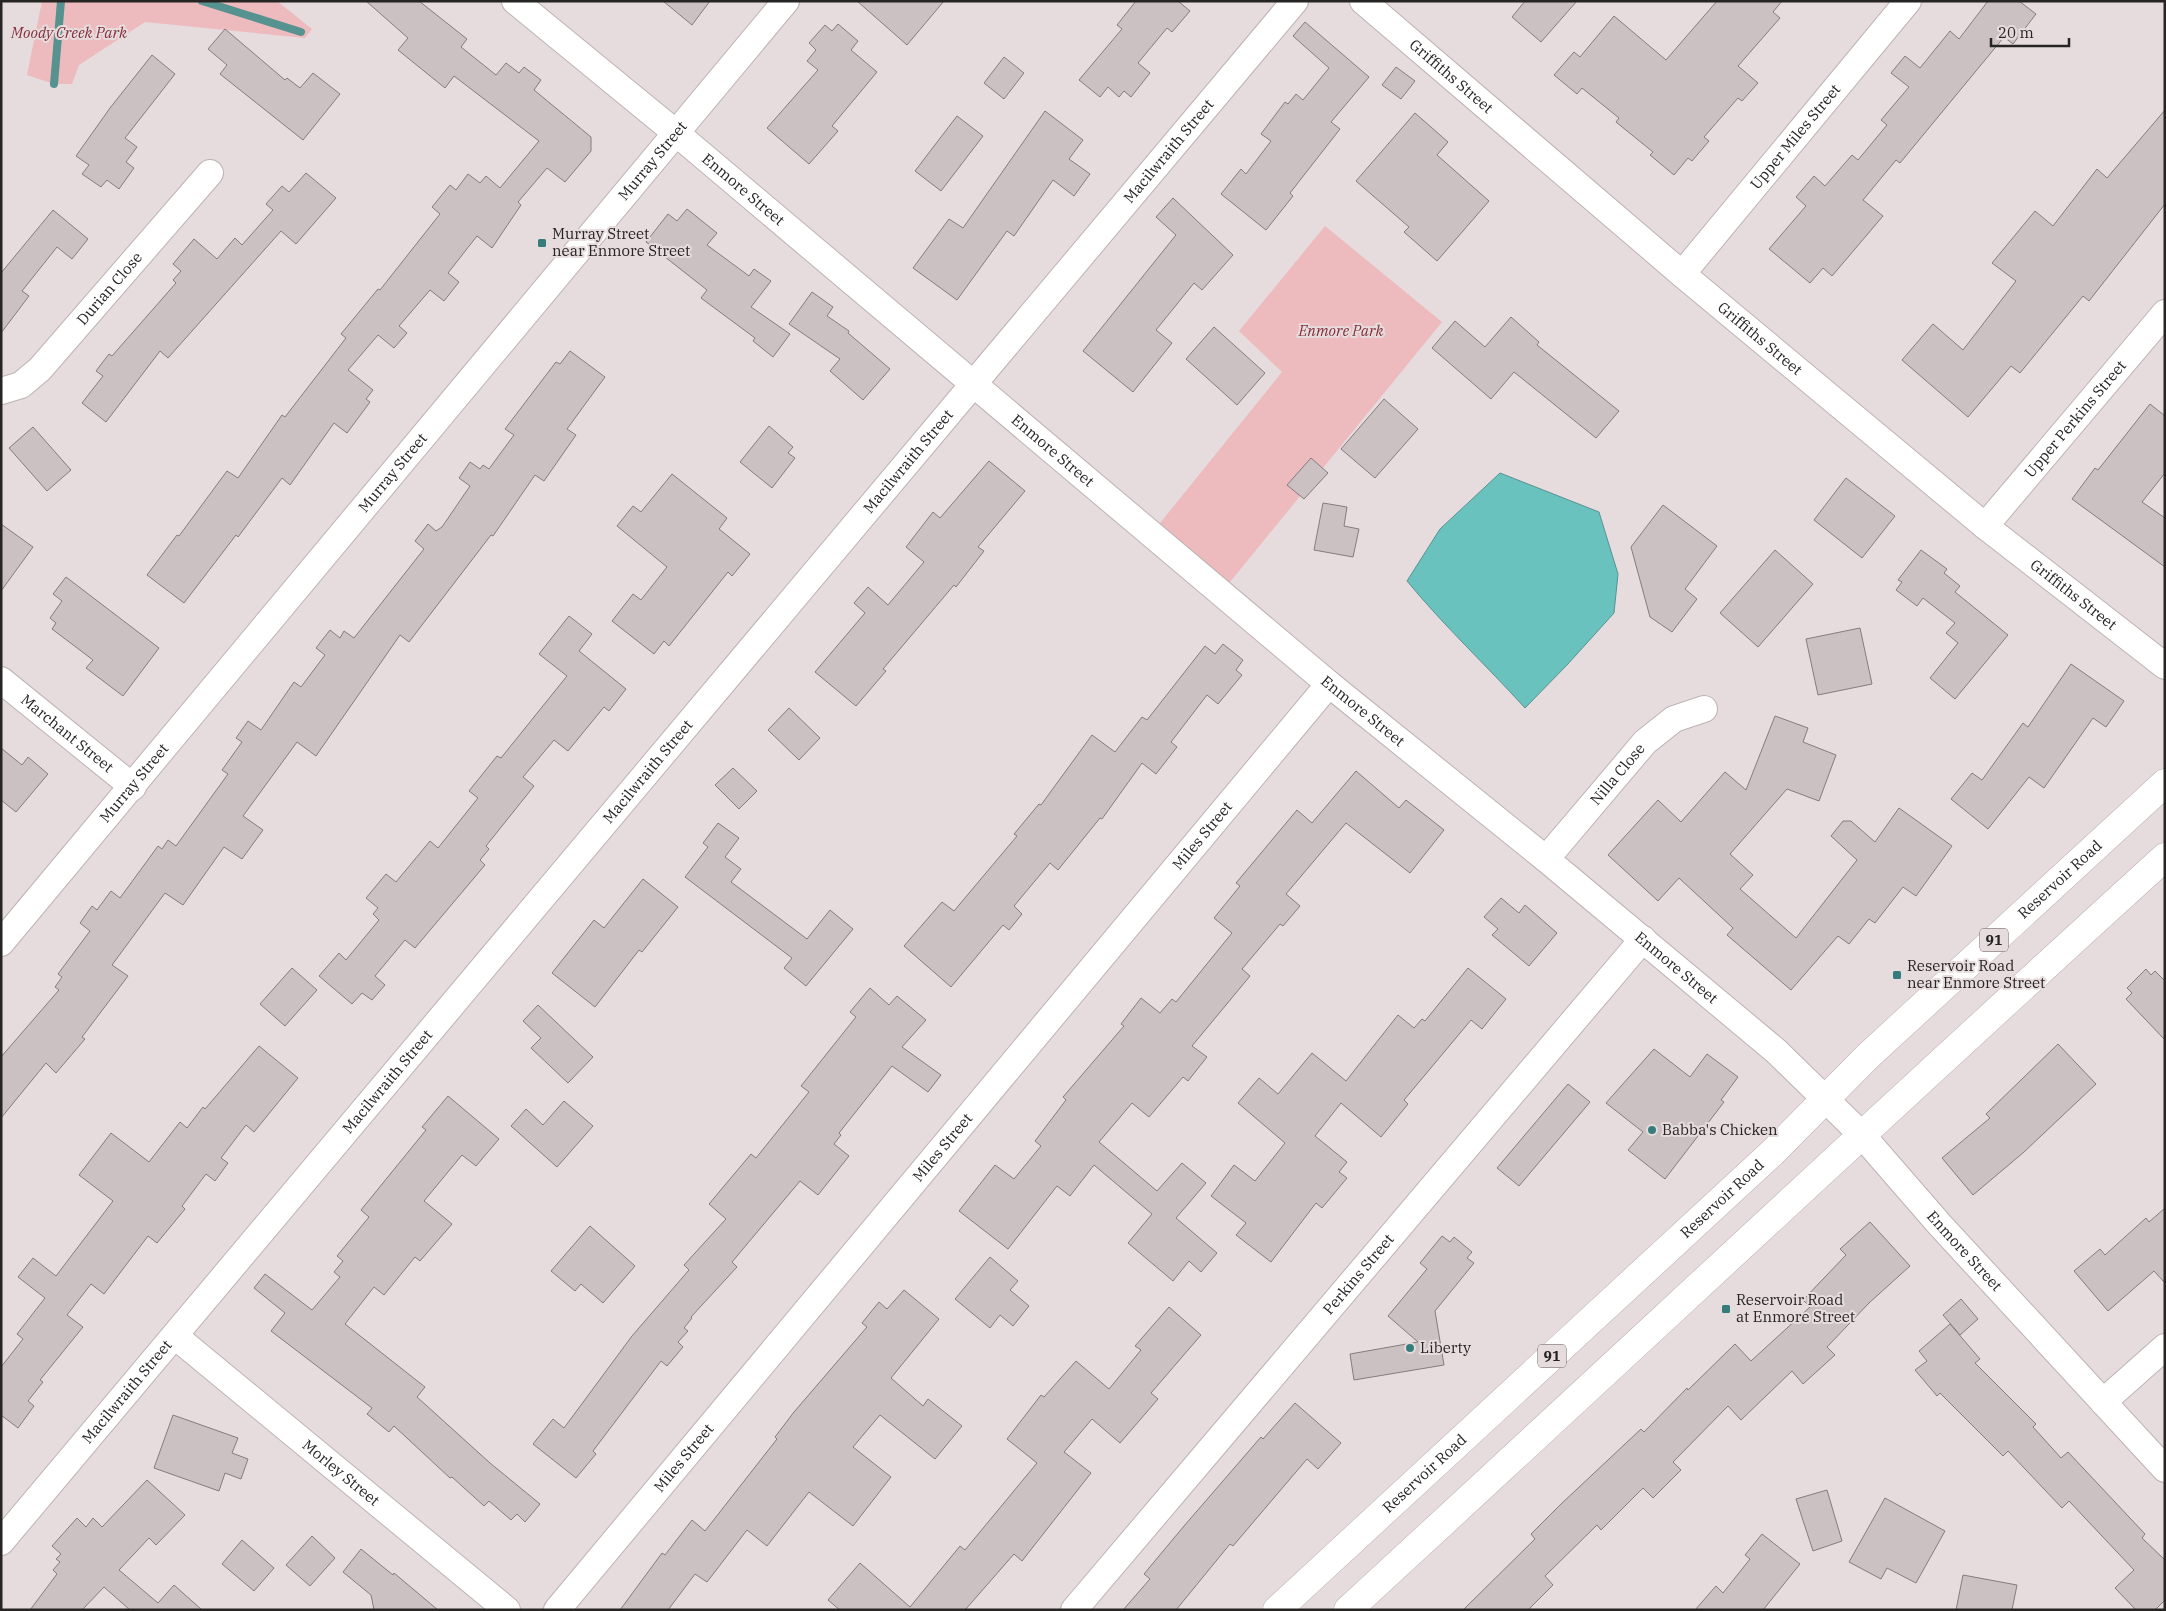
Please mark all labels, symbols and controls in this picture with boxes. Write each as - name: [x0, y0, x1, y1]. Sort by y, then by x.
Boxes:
- scale bar: [1991, 15, 2068, 47]
- park label: Moody Creek Park: [10, 23, 127, 42]
- text: 20 m: [1998, 23, 2034, 42]
- street label: Griffiths Street: [1406, 35, 1497, 117]
- street label: Upper Miles Street: [1746, 80, 1844, 193]
- street label: Macilwraith Street: [1119, 95, 1217, 207]
- street label: Murray Street: [614, 117, 691, 204]
- street label: Enmore Street: [698, 149, 789, 230]
- place label: Murray Street near Enmore Street: [552, 224, 690, 260]
- marker: Murray Street near Enmore Street: [536, 237, 548, 249]
- street label: Durian Close: [72, 248, 146, 329]
- street label: Griffiths Street: [1714, 298, 1806, 379]
- park label: Enmore Park: [1298, 321, 1384, 340]
- street label: Upper Perkins Street: [2020, 356, 2130, 481]
- street label: Macilwraith Street: [859, 405, 957, 517]
- street label: Enmore Street: [1008, 410, 1098, 491]
- street label: Murray Street: [354, 429, 431, 516]
- street label: Griffiths Street: [2027, 555, 2121, 634]
- street label: Enmore Street: [1317, 671, 1409, 750]
- street label: Marchant Street: [17, 690, 118, 776]
- street label: Macilwraith Street: [599, 715, 697, 827]
- street label: Murray Street: [95, 739, 172, 826]
- street label: Nilla Close: [1586, 739, 1649, 809]
- street label: Miles Street: [1168, 797, 1236, 874]
- street label: Reservoir Road: [2014, 836, 2106, 922]
- street label: Enmore Street: [1631, 927, 1722, 1007]
- road number: 91: [1980, 928, 2008, 952]
- place label: Reservoir Road near Enmore Street: [1907, 956, 2045, 992]
- marker: Reservoir Road near Enmore Street: [1891, 969, 1903, 981]
- street label: Macilwraith Street: [338, 1026, 436, 1137]
- street label: Miles Street: [908, 1109, 976, 1185]
- place label: Babba's Chicken: [1662, 1120, 1778, 1139]
- marker: Babba's Chicken: [1646, 1124, 1658, 1136]
- street label: Reservoir Road: [1676, 1155, 1768, 1242]
- street label: Enmore Street: [1923, 1207, 2006, 1295]
- street label: Perkins Street: [1319, 1230, 1398, 1318]
- place label: Reservoir Road at Enmore Street: [1736, 1290, 1855, 1326]
- marker: Reservoir Road at Enmore Street: [1720, 1303, 1732, 1315]
- street label: Macilwraith Street: [78, 1336, 176, 1447]
- place label: Liberty: [1420, 1338, 1471, 1357]
- marker: Liberty: [1404, 1342, 1416, 1354]
- road number: 91: [1538, 1344, 1566, 1368]
- street label: Miles Street: [649, 1419, 717, 1496]
- street label: Reservoir Road: [1378, 1430, 1470, 1517]
- street label: Morley Street: [299, 1435, 384, 1510]

